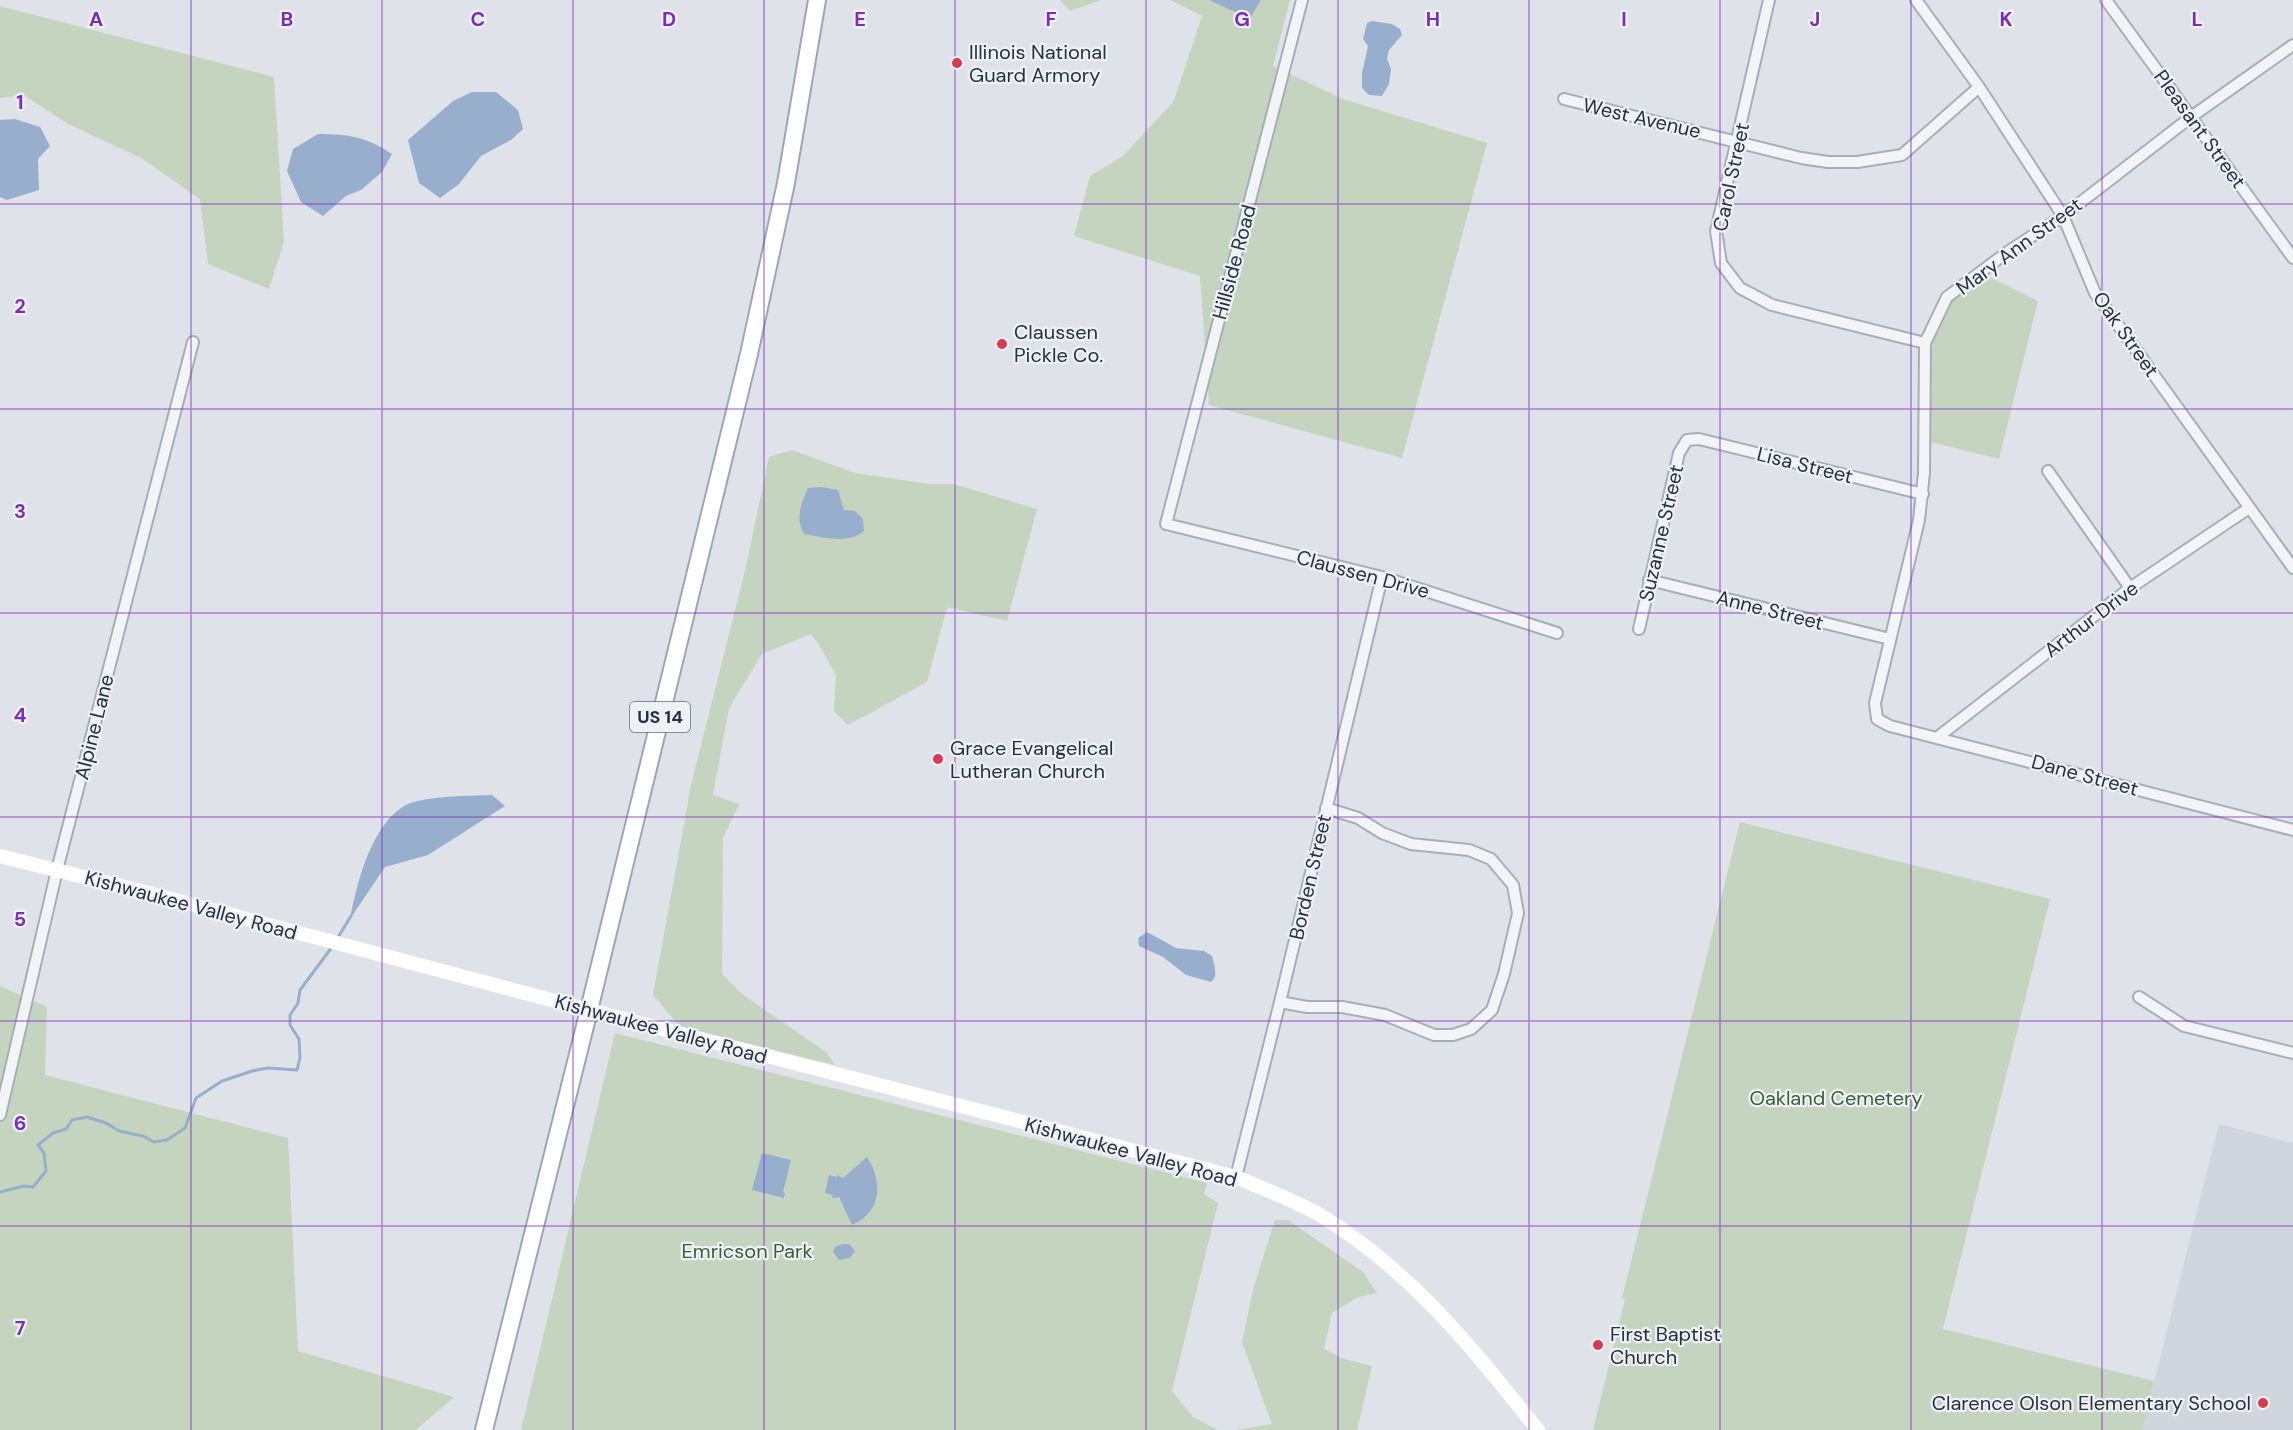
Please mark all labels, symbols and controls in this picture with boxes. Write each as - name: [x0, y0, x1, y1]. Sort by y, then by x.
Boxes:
- text: A: [89, 6, 103, 32]
- text: B: [281, 6, 293, 32]
- text: C: [471, 6, 485, 32]
- text: D: [662, 6, 676, 32]
- text: E: [854, 6, 866, 32]
- text: F: [1045, 6, 1057, 32]
- text: G: [1234, 6, 1250, 32]
- text: H: [1426, 6, 1440, 32]
- text: I: [1621, 6, 1627, 32]
- text: J: [1810, 6, 1820, 32]
- text: K: [1999, 6, 2013, 32]
- text: L: [2191, 6, 2203, 32]
- place label: Illinois National Guard Armory: [969, 39, 1107, 88]
- marker: Illinois National Guard Armory: [950, 56, 964, 70]
- street label: Pleasant Street: [2148, 65, 2252, 194]
- text: 1: [16, 89, 24, 115]
- street label: West Avenue: [1580, 92, 1704, 144]
- street label: Carol Street: [1707, 120, 1755, 234]
- street label: Mary Ann Street: [1951, 191, 2087, 301]
- street label: Hillside Road: [1206, 202, 1262, 322]
- street label: Oak Street: [2087, 286, 2165, 382]
- text: 2: [14, 293, 26, 319]
- place label: Claussen Pickle Co.: [1014, 319, 1103, 368]
- marker: Claussen Pickle Co.: [995, 337, 1009, 351]
- street label: Lisa Street: [1754, 440, 1856, 490]
- street label: Suzanne Street: [1633, 462, 1689, 604]
- text: 3: [14, 498, 26, 524]
- street label: Claussen Drive: [1294, 544, 1432, 604]
- street label: Arthur Drive: [2039, 575, 2143, 663]
- street label: Anne Street: [1714, 584, 1826, 636]
- street label: Alpine Lane: [68, 672, 120, 782]
- text: 4: [14, 702, 27, 728]
- road number: US 14: [630, 702, 690, 732]
- place label: Grace Evangelical Lutheran Church: [950, 735, 1113, 784]
- street label: Dane Street: [2029, 748, 2141, 802]
- marker: Grace Evangelical Lutheran Church: [931, 752, 945, 766]
- street label: Borden Street: [1283, 811, 1337, 942]
- street label: Kishwaukee Valley Road: [82, 864, 300, 946]
- text: 5: [14, 906, 26, 932]
- street label: Kishwaukee Valley Road: [552, 988, 770, 1070]
- park label: Oakland Cemetery: [1749, 1085, 1923, 1111]
- text: 6: [14, 1110, 26, 1136]
- street label: Kishwaukee Valley Road: [1022, 1111, 1240, 1193]
- park label: Emricson Park: [682, 1238, 812, 1264]
- text: 7: [15, 1315, 26, 1341]
- place label: First Baptist Church: [1610, 1321, 1721, 1370]
- marker: First Baptist Church: [1591, 1338, 1605, 1352]
- place label: Clarence Olson Elementary School: [1932, 1390, 2251, 1416]
- marker: Clarence Olson Elementary School: [2256, 1396, 2270, 1410]

